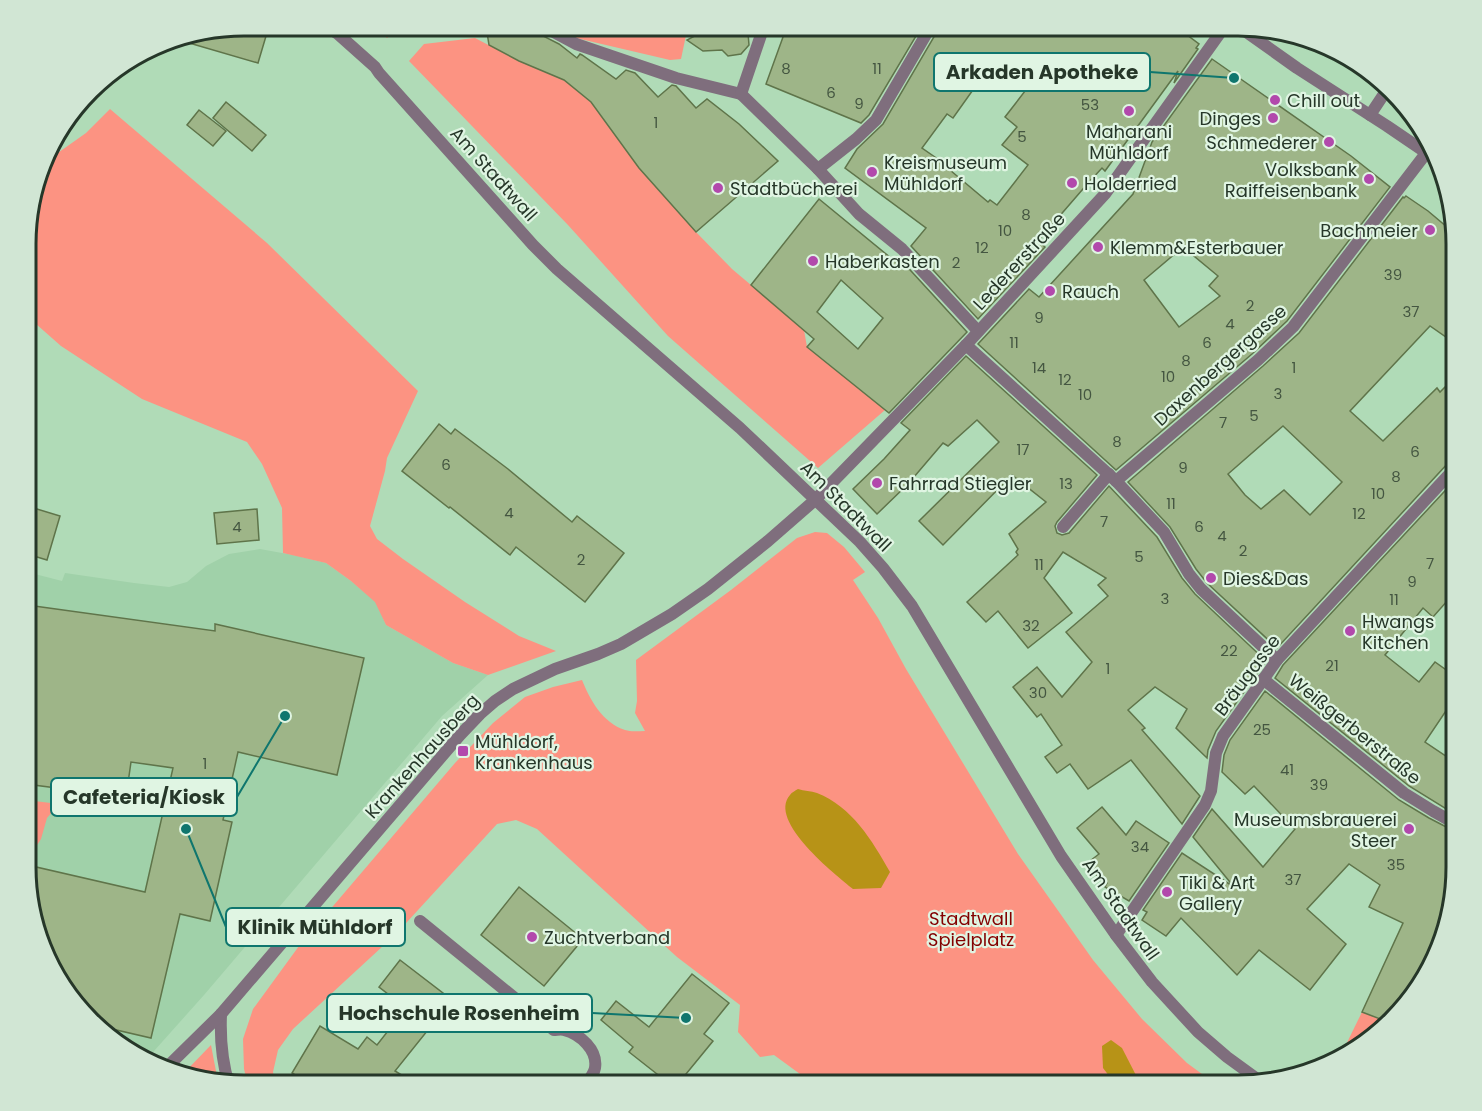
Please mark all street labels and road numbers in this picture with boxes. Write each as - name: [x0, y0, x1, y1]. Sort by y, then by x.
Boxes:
- street label: Am Stadtwall: [445, 121, 543, 227]
- street label: Ledererstraße: [967, 207, 1071, 315]
- street label: Daxenbergergasse: [1148, 299, 1292, 431]
- street label: Am Stadtwall: [795, 455, 897, 557]
- street label: Bräugasse: [1208, 629, 1286, 721]
- street label: Weißgerberstraße: [1284, 668, 1426, 790]
- street label: Krankenhausberg: [359, 688, 485, 824]
- street label: Am Stadtwall: [1077, 853, 1165, 965]

